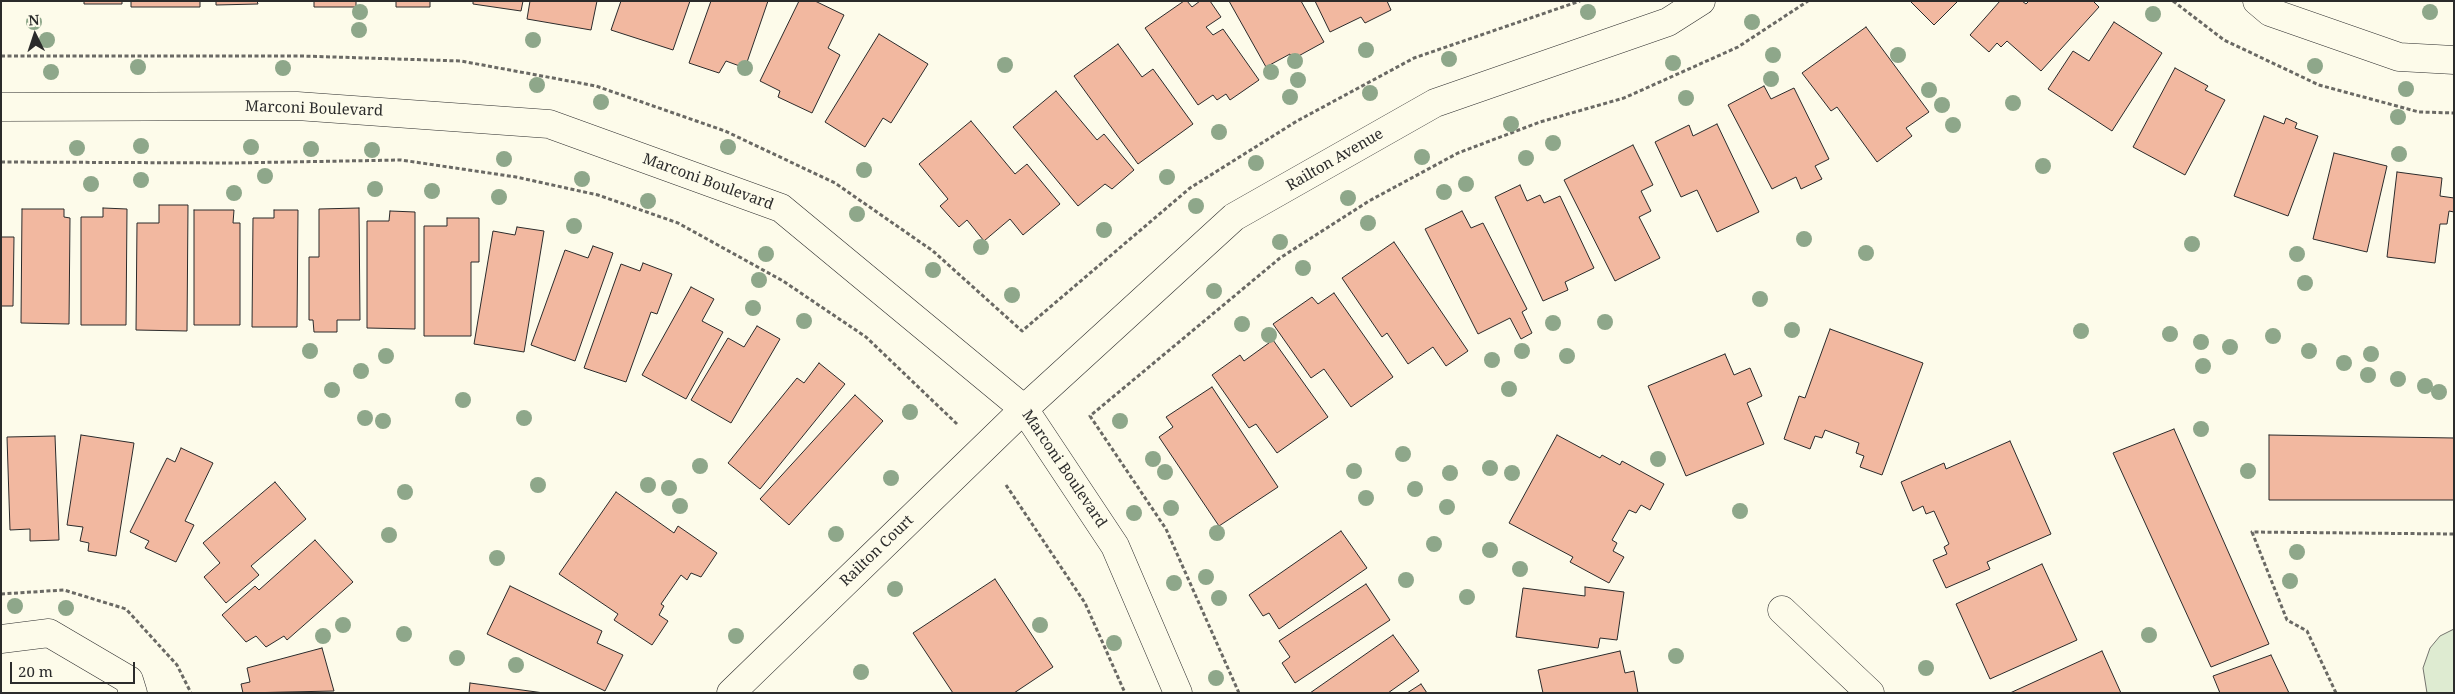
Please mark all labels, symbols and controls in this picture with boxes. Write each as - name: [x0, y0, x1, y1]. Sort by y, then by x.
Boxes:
- north arrow: [10, 10, 60, 60]
- text: N: [28, 10, 40, 29]
- street label: Marconi Boulevard: [245, 98, 383, 120]
- street label: Railton Avenue: [1283, 125, 1387, 195]
- street label: Marconi Boulevard: [640, 150, 776, 214]
- street label: Marconi Boulevard: [1018, 407, 1110, 531]
- street label: Railton Court: [837, 512, 917, 590]
- scale bar: [12, 652, 138, 684]
- text: 20 m: [18, 661, 53, 681]

